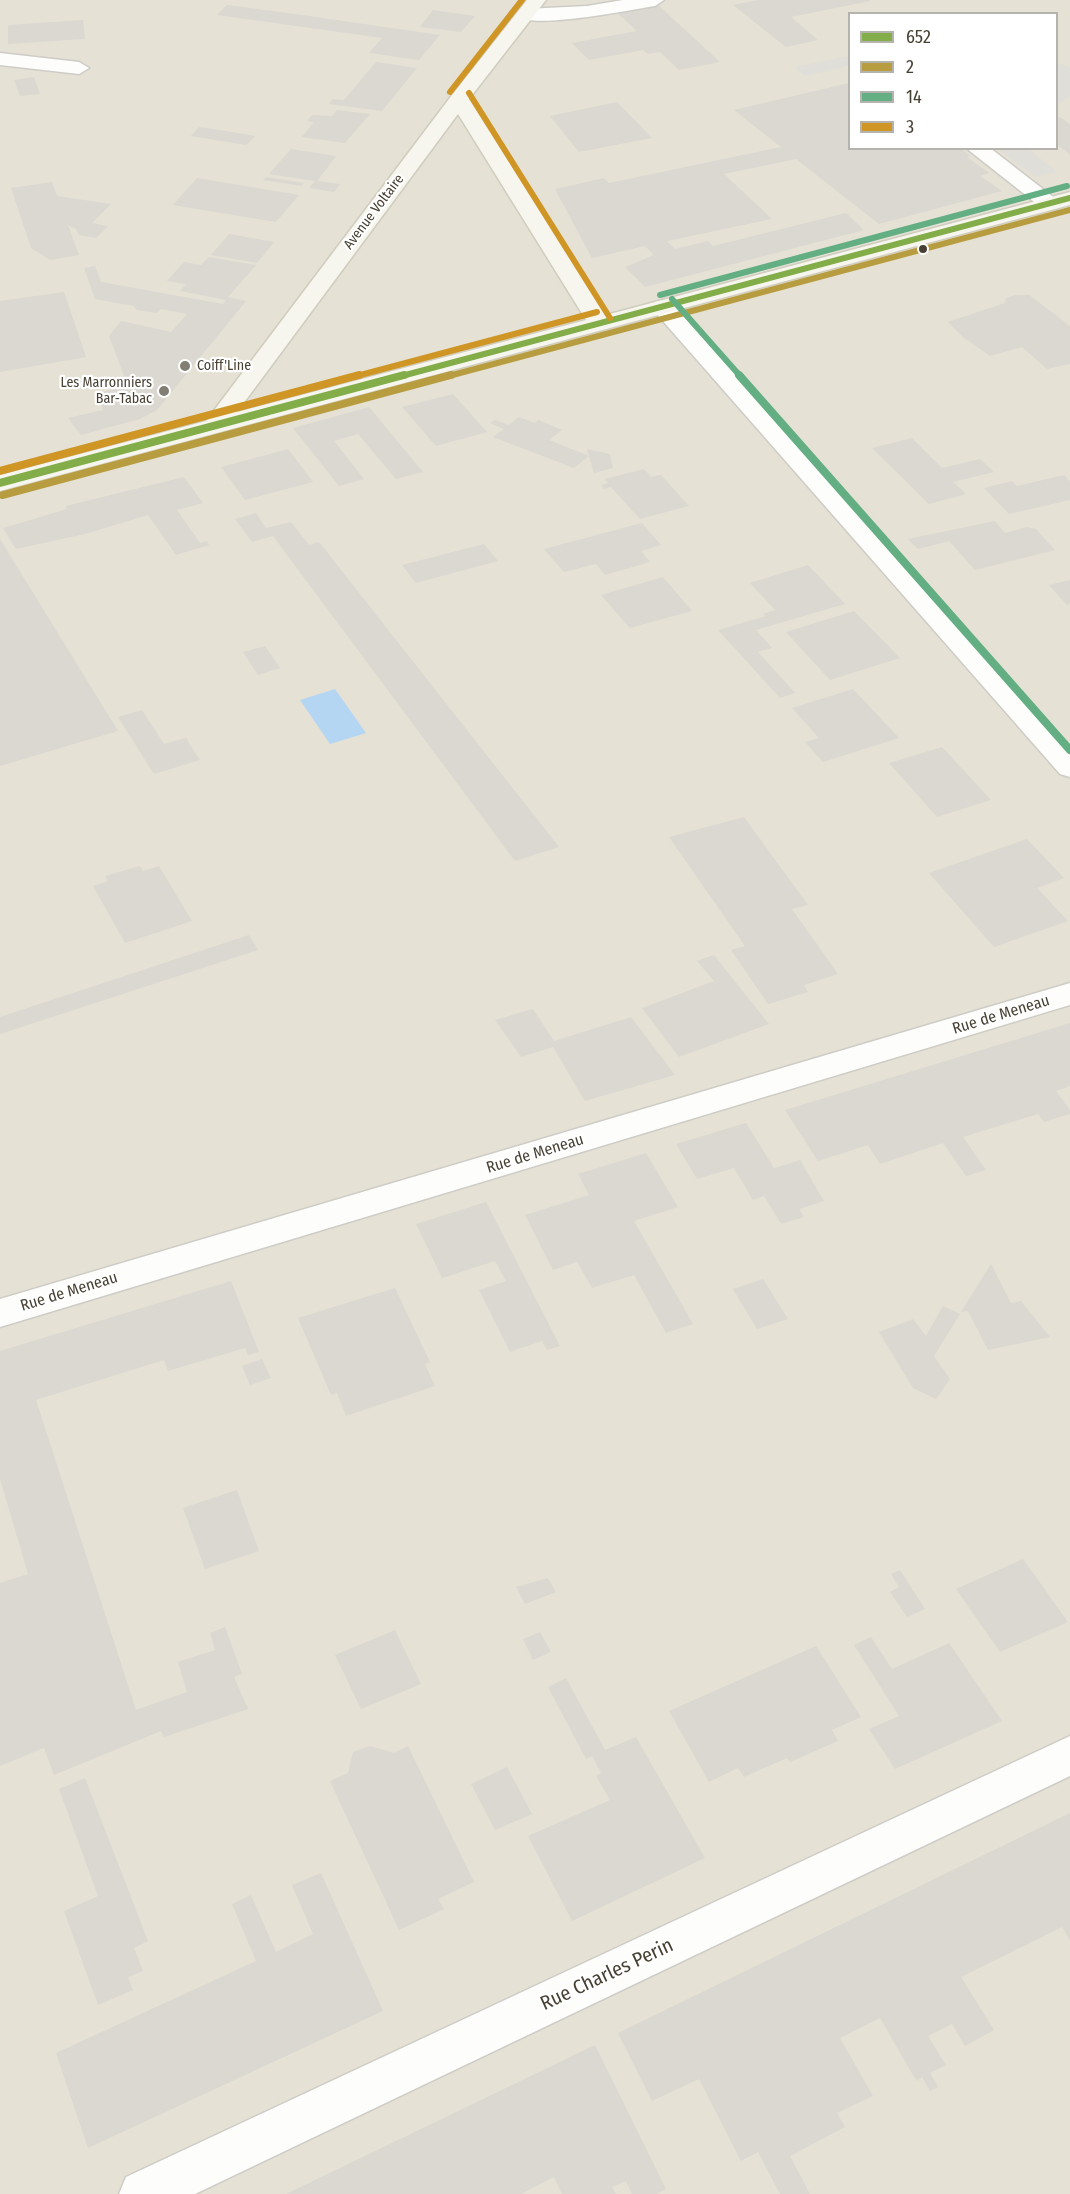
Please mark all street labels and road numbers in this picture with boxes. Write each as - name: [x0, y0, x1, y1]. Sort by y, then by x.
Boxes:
- street label: Avenue Voltaire: [340, 171, 408, 253]
- street label: Rue de Meneau: [950, 991, 1052, 1039]
- street label: Rue de Meneau: [484, 1130, 586, 1178]
- street label: Rue de Meneau: [18, 1268, 120, 1316]
- street label: Rue Charles Perin: [537, 1934, 677, 2016]

